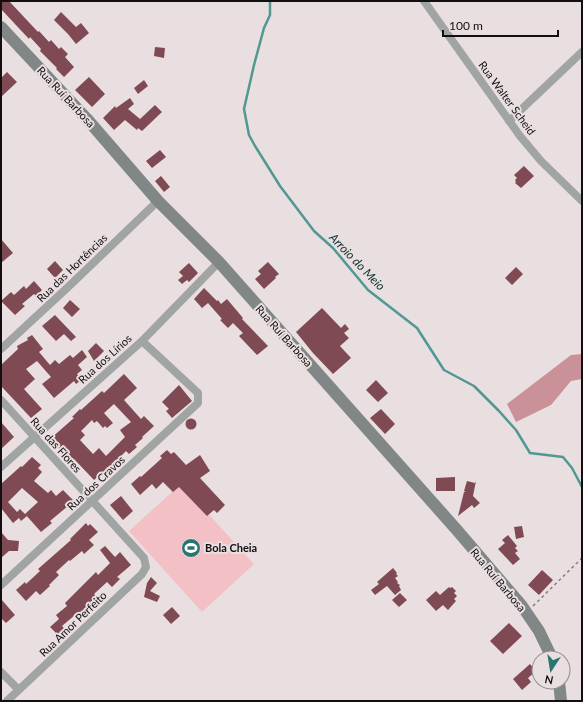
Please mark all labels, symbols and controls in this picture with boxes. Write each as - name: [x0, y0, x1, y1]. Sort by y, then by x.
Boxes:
- scale bar: [443, 12, 558, 38]
- text: 100 m: [449, 18, 483, 33]
- street label: Rua Walter Scheid: [476, 58, 539, 137]
- street label: Rua Ruí Barbosa: [35, 64, 98, 130]
- water label: Arroio do Meio: [326, 229, 388, 293]
- street label: Rua das Hortências: [34, 231, 110, 305]
- street label: Rua Ruí Barbosa: [253, 302, 315, 369]
- street label: Rua dos Lírios: [75, 331, 134, 386]
- street label: Rua das Flores: [28, 414, 85, 475]
- street label: Rua dos Cravos: [64, 452, 127, 513]
- sports icon: Bola Cheia: [180, 537, 202, 559]
- place label: Bola Cheia: [205, 541, 257, 554]
- street label: Rua Ruí Barbosa: [468, 545, 529, 614]
- street label: Rua Amor Perfeito: [36, 588, 109, 659]
- north arrow: [531, 650, 571, 690]
- text: N: [543, 673, 554, 688]

